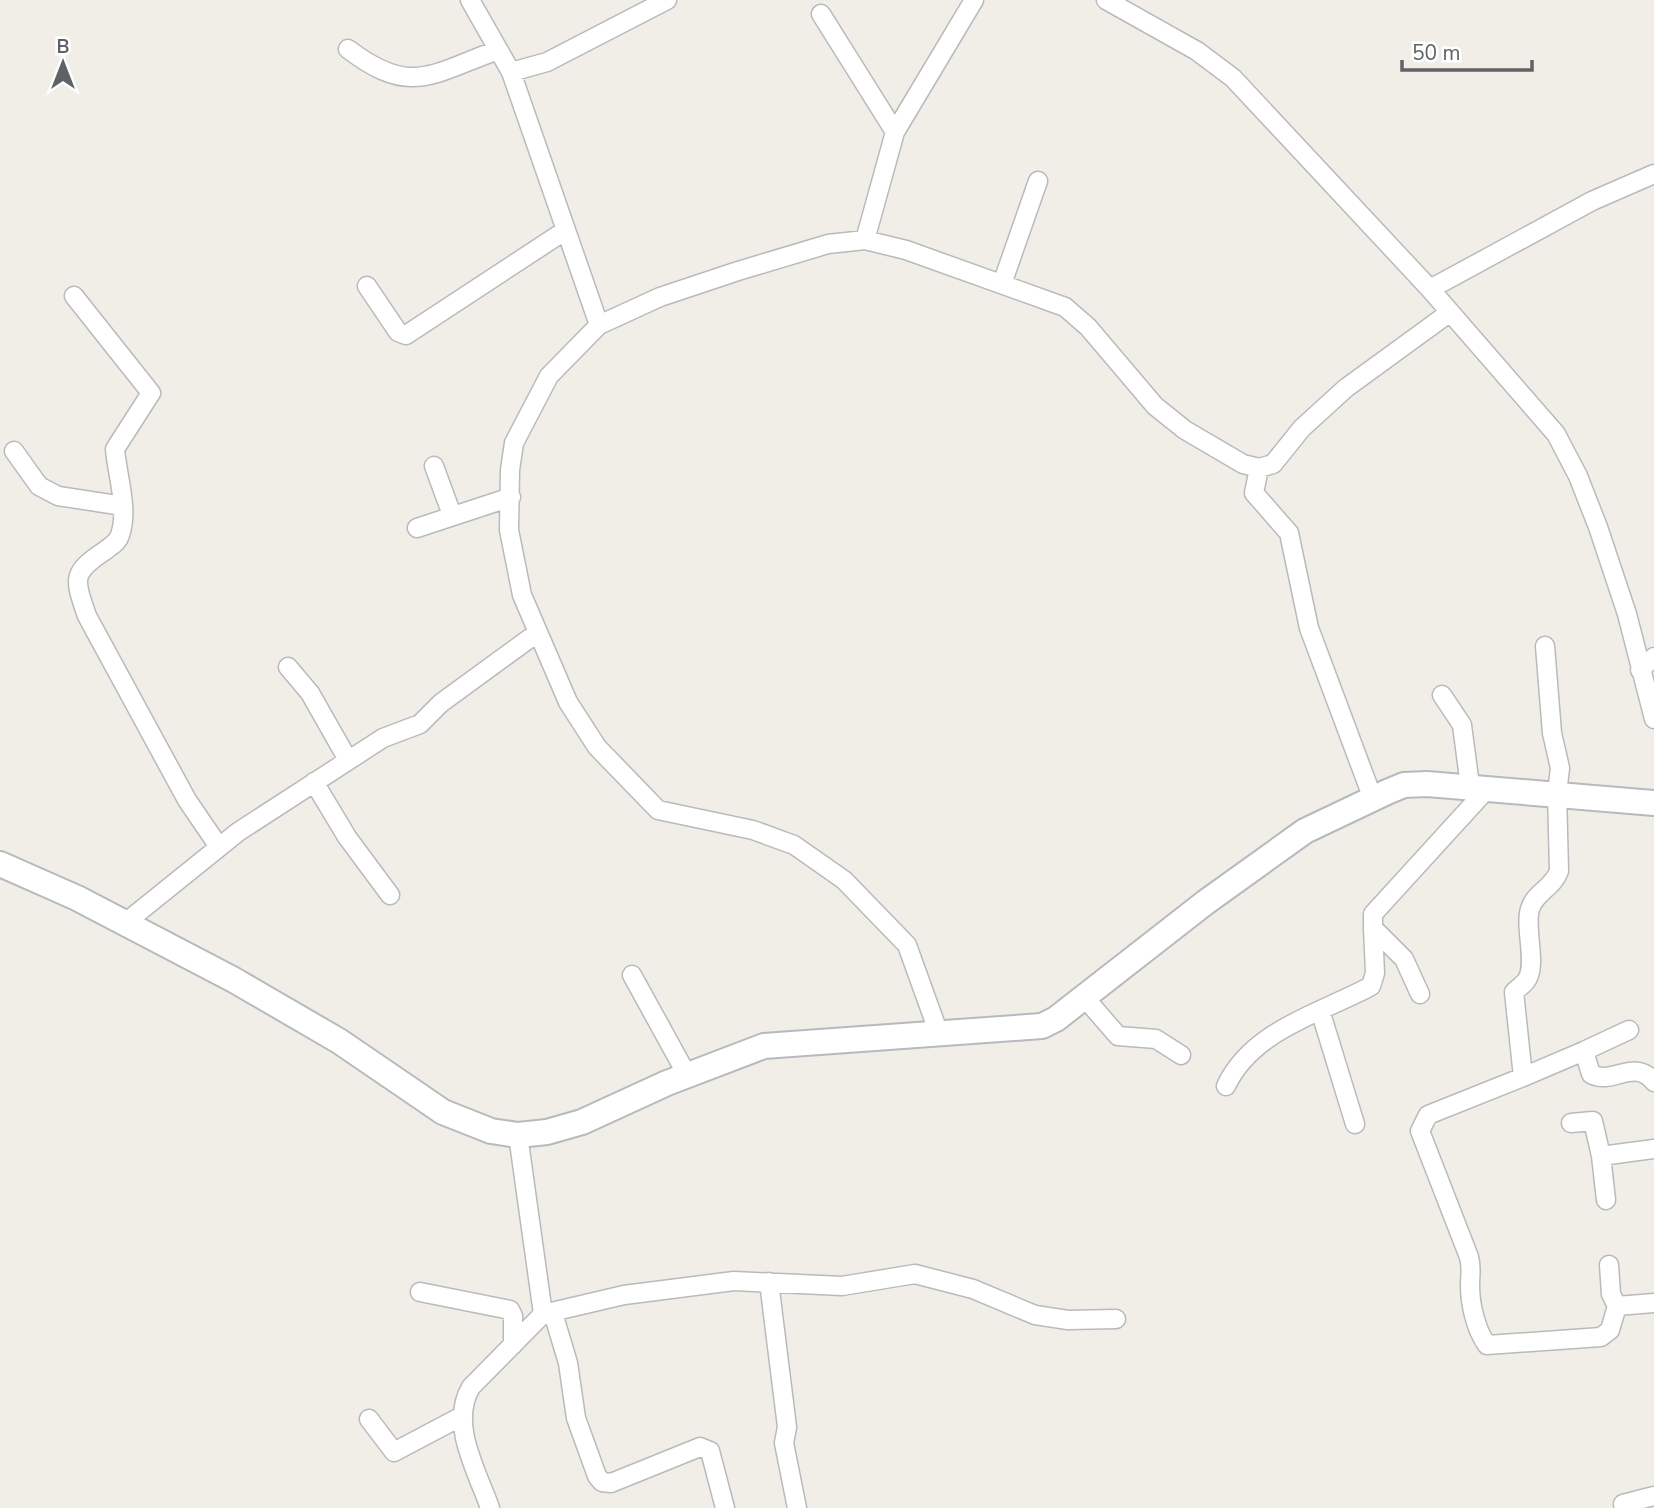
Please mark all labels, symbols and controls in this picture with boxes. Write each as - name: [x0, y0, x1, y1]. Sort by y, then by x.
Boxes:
- north arrow: [28, 28, 98, 98]
- scale bar: [1402, 28, 1532, 72]
- text: B: [56, 34, 70, 60]
- text: 50 m: [1412, 39, 1461, 67]

